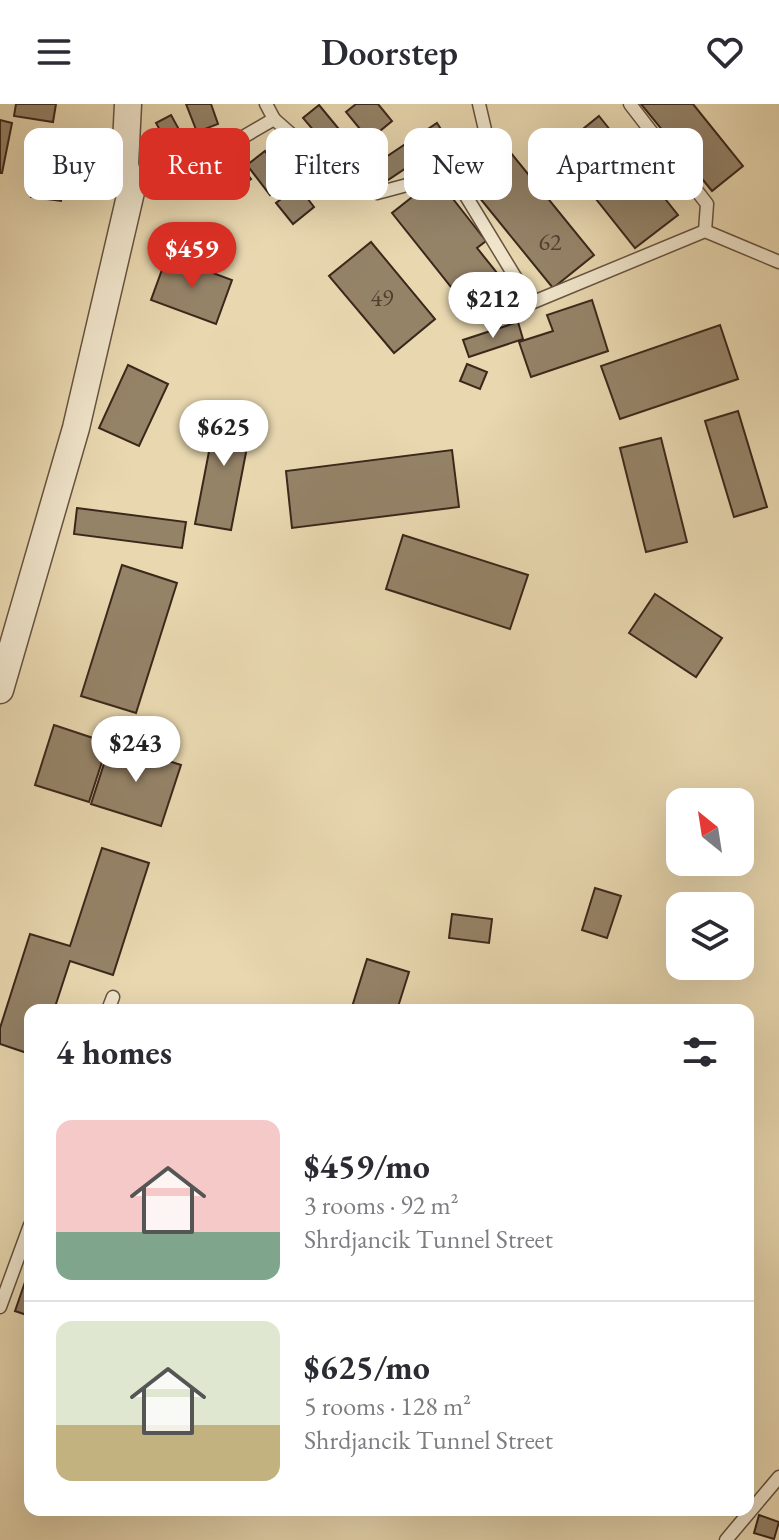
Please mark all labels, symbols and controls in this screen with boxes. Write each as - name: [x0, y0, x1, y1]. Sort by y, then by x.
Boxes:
- text: Doorstep: [321, 29, 458, 76]
- icon: menu: [32, 30, 76, 74]
- icon: heart: [703, 30, 747, 74]
- chip: Buy: [24, 128, 123, 200]
- chip: Rent: [139, 128, 250, 200]
- chip: Filters: [266, 128, 388, 200]
- chip: New: [404, 128, 512, 200]
- chip: Apartment: [528, 128, 703, 200]
- pin: $459: [145, 222, 239, 290]
- house number: 62: [538, 226, 562, 257]
- text: $459: [165, 231, 219, 265]
- pin: $212: [446, 272, 540, 340]
- text: $212: [466, 281, 520, 315]
- house number: 49: [370, 282, 394, 313]
- pin: $625: [177, 400, 271, 468]
- text: $625: [197, 409, 251, 443]
- pin: $243: [89, 716, 183, 784]
- text: $243: [109, 725, 163, 759]
- north arrow: [666, 788, 754, 876]
- map controls: [666, 788, 754, 980]
- button: layers: [666, 892, 754, 980]
- text: 4 homes: [56, 1030, 172, 1074]
- icon: filters: [678, 1030, 722, 1074]
- text: $459/mo: [304, 1144, 430, 1188]
- icon: home: [120, 1152, 216, 1248]
- text: 3 rooms · 92 m²: [304, 1188, 459, 1222]
- text: Shrdjancik Tunnel Street: [304, 1222, 553, 1256]
- text: $625/mo: [304, 1345, 430, 1389]
- icon: home: [120, 1353, 216, 1449]
- text: 5 rooms · 128 m²: [304, 1389, 471, 1423]
- text: Shrdjancik Tunnel Street: [304, 1423, 553, 1457]

